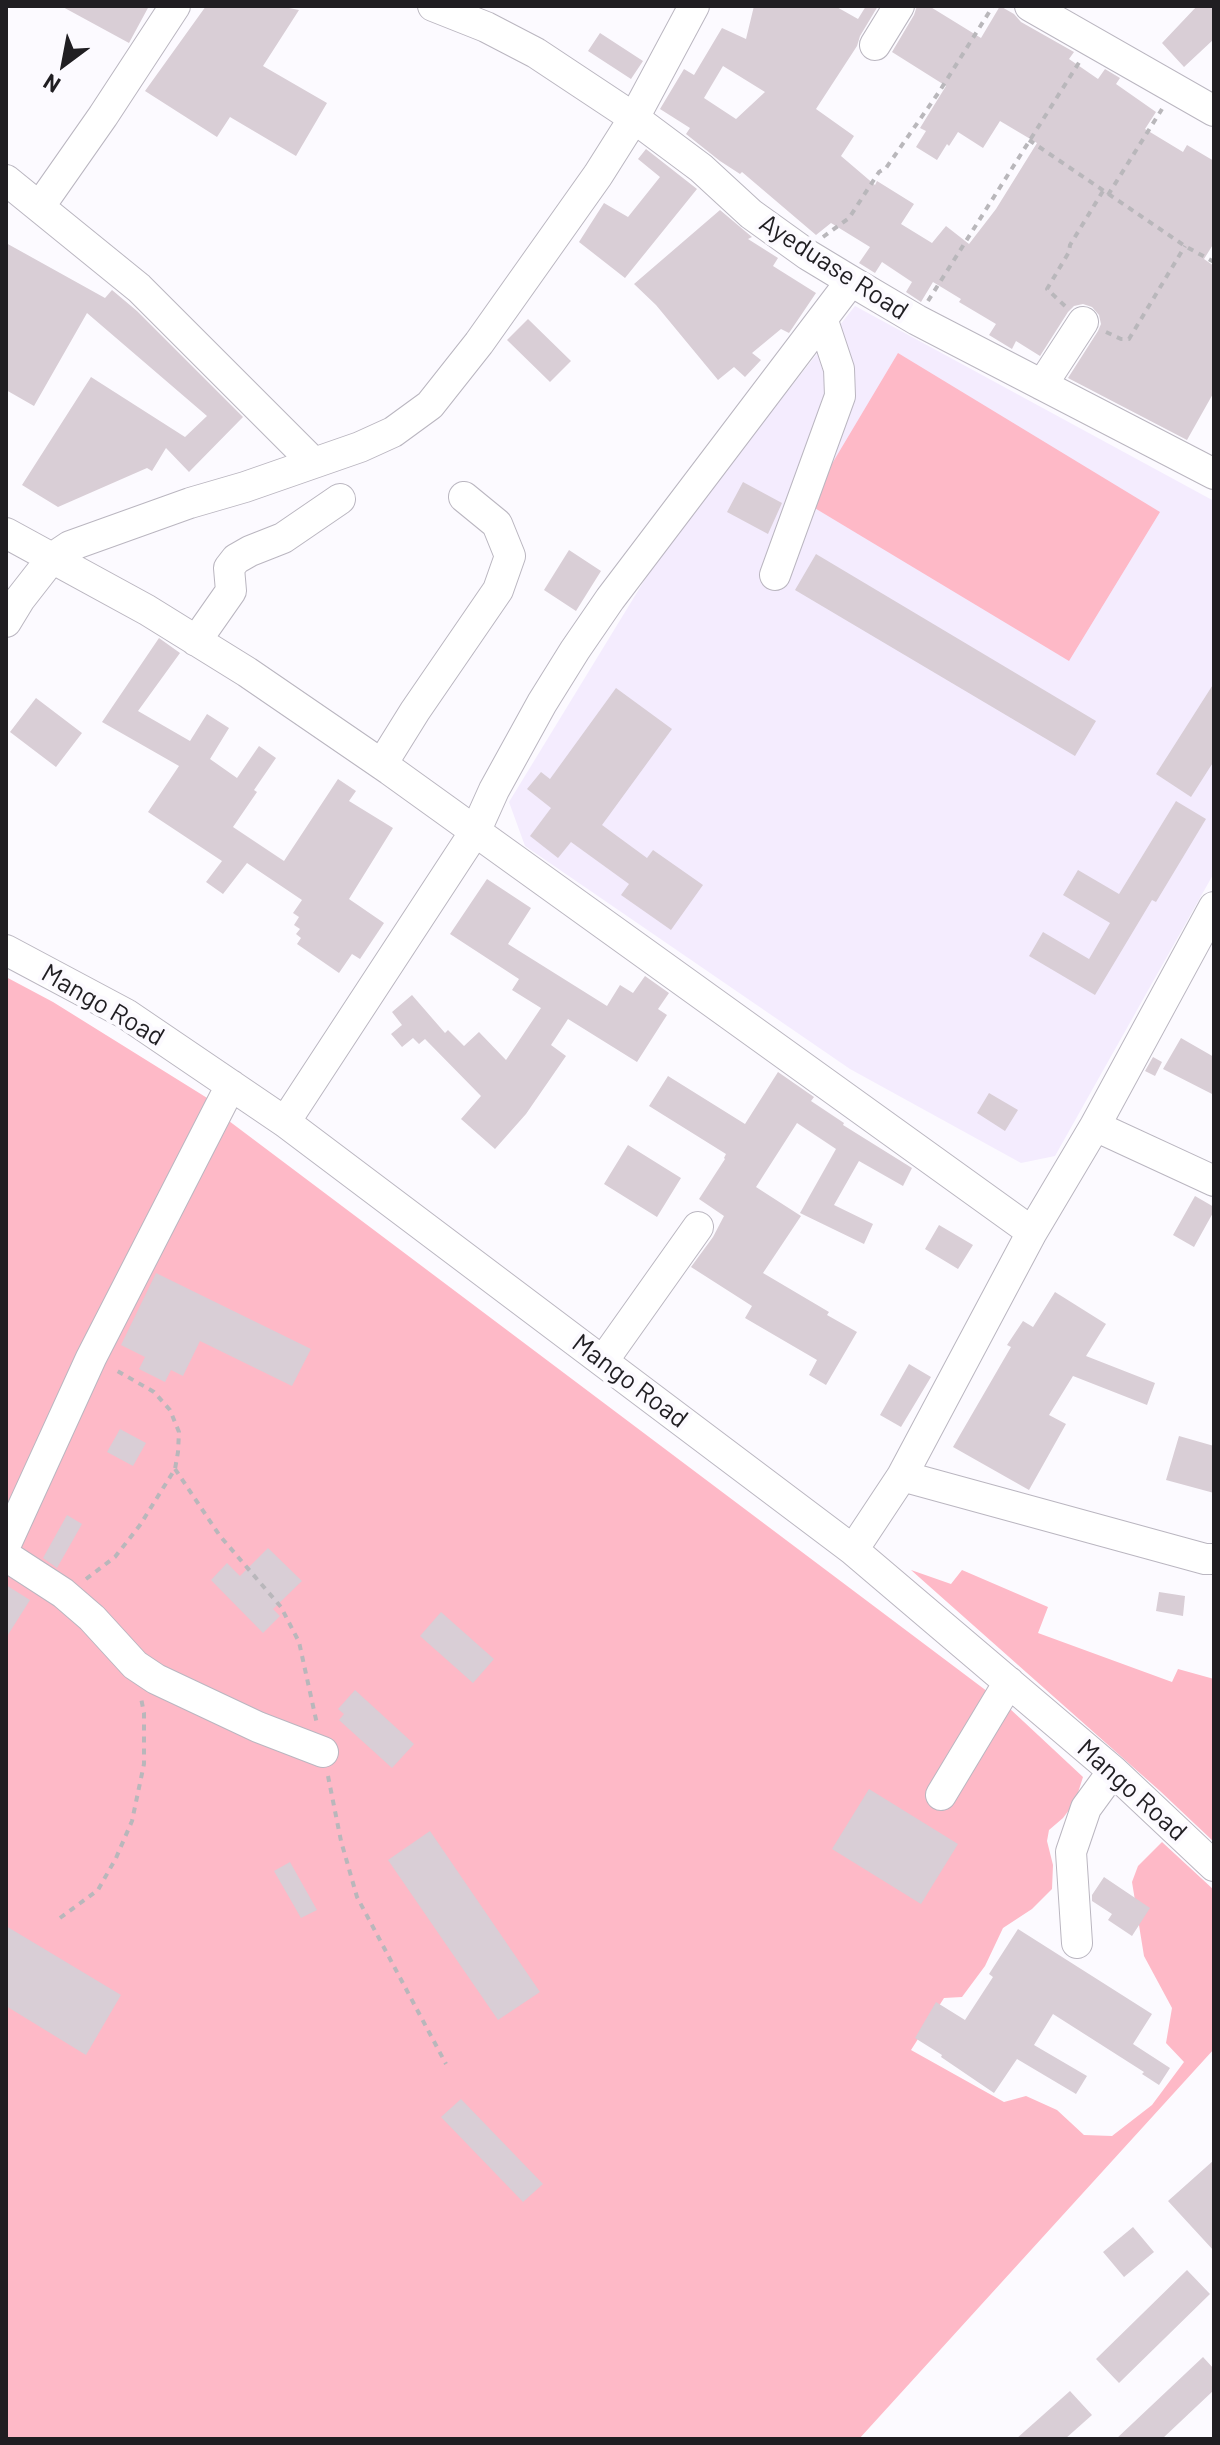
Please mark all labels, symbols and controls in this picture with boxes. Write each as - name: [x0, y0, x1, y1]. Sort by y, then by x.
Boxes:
- north arrow: [24, 24, 104, 104]
- text: N: [38, 69, 64, 99]
- street label: Ayeduase Road: [754, 207, 914, 327]
- street label: Mango Road: [36, 957, 170, 1053]
- street label: Mango Road: [566, 1327, 694, 1435]
- street label: Mango Road: [1071, 1733, 1193, 1847]

